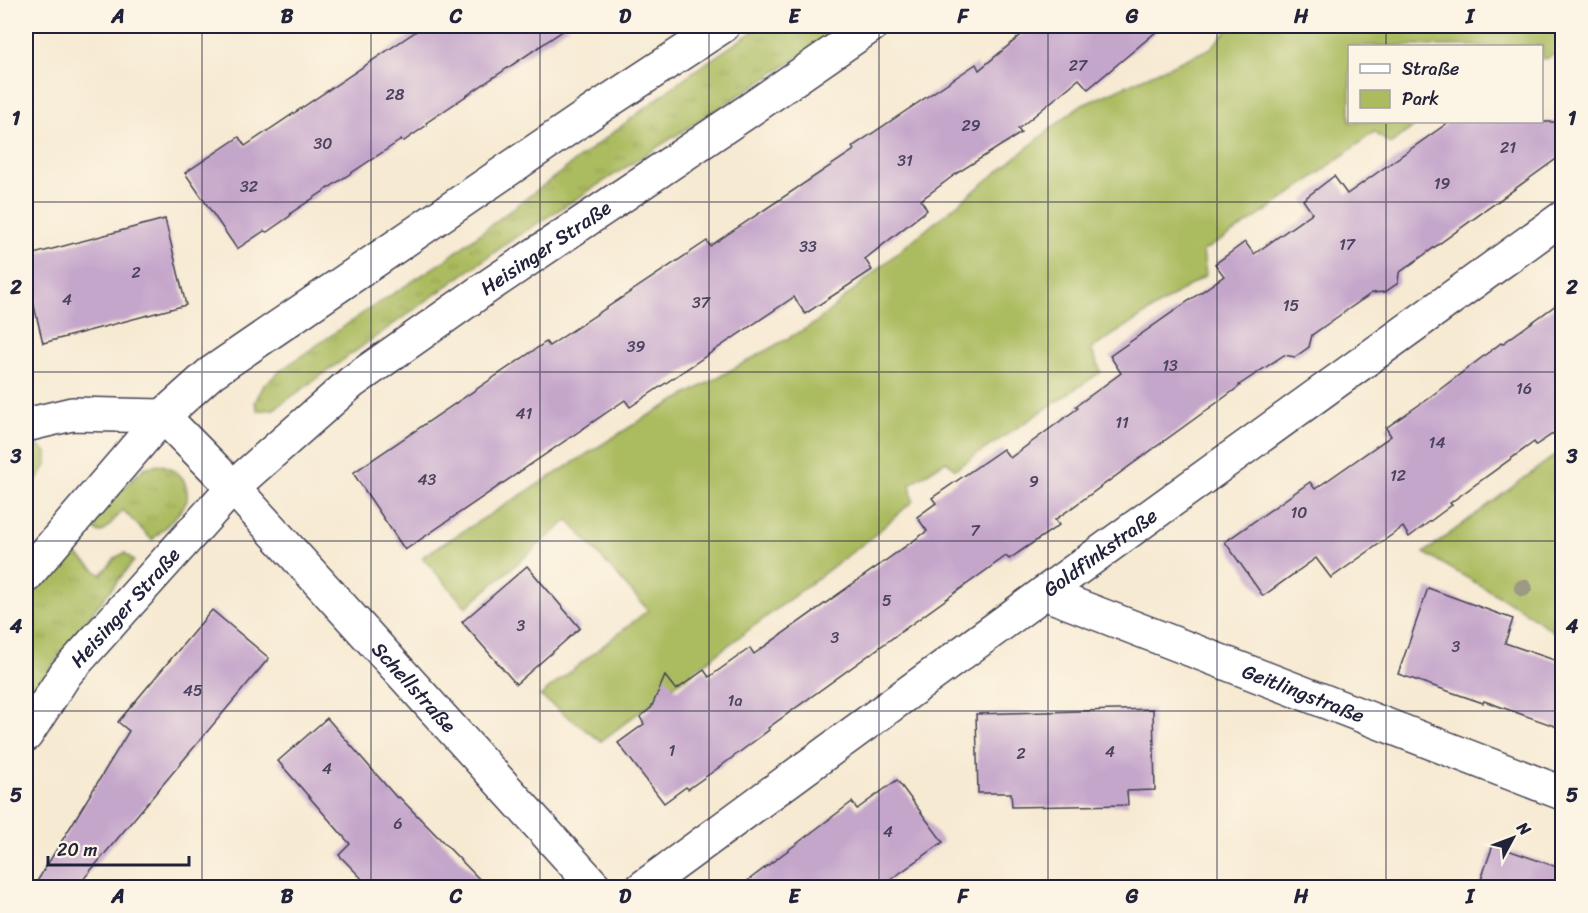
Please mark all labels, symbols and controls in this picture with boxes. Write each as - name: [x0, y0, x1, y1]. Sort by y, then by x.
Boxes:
- text: A: [110, 0, 125, 34]
- text: B: [281, 0, 294, 34]
- text: C: [449, 0, 463, 34]
- text: D: [619, 0, 632, 34]
- text: E: [788, 0, 801, 34]
- text: F: [957, 0, 970, 34]
- text: G: [1125, 0, 1139, 34]
- text: H: [1293, 0, 1309, 34]
- text: I: [1465, 0, 1476, 34]
- legend: [1348, 45, 1543, 123]
- house number: 27: [1069, 51, 1088, 80]
- text: Straße: [1402, 53, 1459, 85]
- house number: 28: [386, 80, 405, 109]
- text: Park: [1402, 83, 1439, 115]
- text: 1: [12, 101, 21, 136]
- text: 1: [1568, 101, 1577, 136]
- house number: 29: [961, 111, 981, 140]
- house number: 30: [314, 129, 332, 158]
- house number: 21: [1500, 133, 1516, 162]
- house number: 31: [897, 146, 913, 175]
- house number: 19: [1434, 169, 1451, 198]
- house number: 32: [240, 172, 258, 201]
- street label: Heisinger Straße: [473, 190, 619, 305]
- house number: 17: [1339, 230, 1356, 259]
- house number: 33: [799, 232, 817, 261]
- house number: 2: [131, 258, 141, 287]
- text: 2: [9, 270, 22, 305]
- text: 2: [1565, 270, 1578, 305]
- house number: 4: [62, 285, 72, 314]
- house number: 37: [692, 288, 711, 317]
- house number: 15: [1283, 291, 1300, 320]
- house number: 39: [627, 332, 645, 361]
- house number: 13: [1162, 351, 1178, 380]
- house number: 16: [1516, 374, 1532, 403]
- house number: 41: [516, 399, 533, 428]
- house number: 11: [1115, 408, 1129, 437]
- house number: 14: [1429, 428, 1445, 457]
- text: 3: [10, 439, 22, 474]
- text: 3: [1566, 439, 1578, 474]
- house number: 12: [1390, 461, 1406, 490]
- house number: 43: [418, 465, 437, 494]
- house number: 9: [1029, 467, 1039, 496]
- house number: 10: [1291, 498, 1307, 527]
- street label: Goldfinkstraße: [1035, 499, 1165, 606]
- house number: 7: [970, 516, 980, 545]
- street label: Heisinger Straße: [61, 539, 189, 676]
- house number: 5: [882, 586, 892, 615]
- text: 4: [9, 609, 23, 644]
- text: 4: [1565, 609, 1579, 644]
- house number: 3: [517, 611, 526, 640]
- house number: 3: [831, 623, 840, 652]
- house number: 3: [1452, 632, 1461, 661]
- street label: Schellstraße: [363, 633, 466, 741]
- street label: Geitlingstraße: [1237, 654, 1370, 733]
- house number: 45: [183, 676, 203, 705]
- house number: 1a: [728, 686, 742, 715]
- house number: 1: [669, 736, 676, 765]
- house number: 4: [1105, 737, 1115, 766]
- house number: 2: [1016, 739, 1026, 768]
- house number: 4: [322, 754, 332, 783]
- text: 5: [10, 778, 22, 813]
- text: 5: [1566, 778, 1578, 813]
- north arrow: [1483, 808, 1543, 868]
- house number: 6: [393, 809, 403, 838]
- text: N: [1509, 814, 1539, 843]
- house number: 4: [883, 817, 893, 846]
- scale bar: [48, 829, 189, 867]
- text: 20 m: [57, 834, 97, 866]
- text: A: [110, 879, 125, 913]
- text: B: [281, 879, 294, 913]
- text: C: [449, 879, 463, 913]
- text: D: [619, 879, 632, 913]
- text: E: [788, 879, 801, 913]
- text: F: [957, 879, 970, 913]
- text: G: [1125, 879, 1139, 913]
- text: H: [1293, 879, 1309, 913]
- text: I: [1465, 879, 1476, 913]

